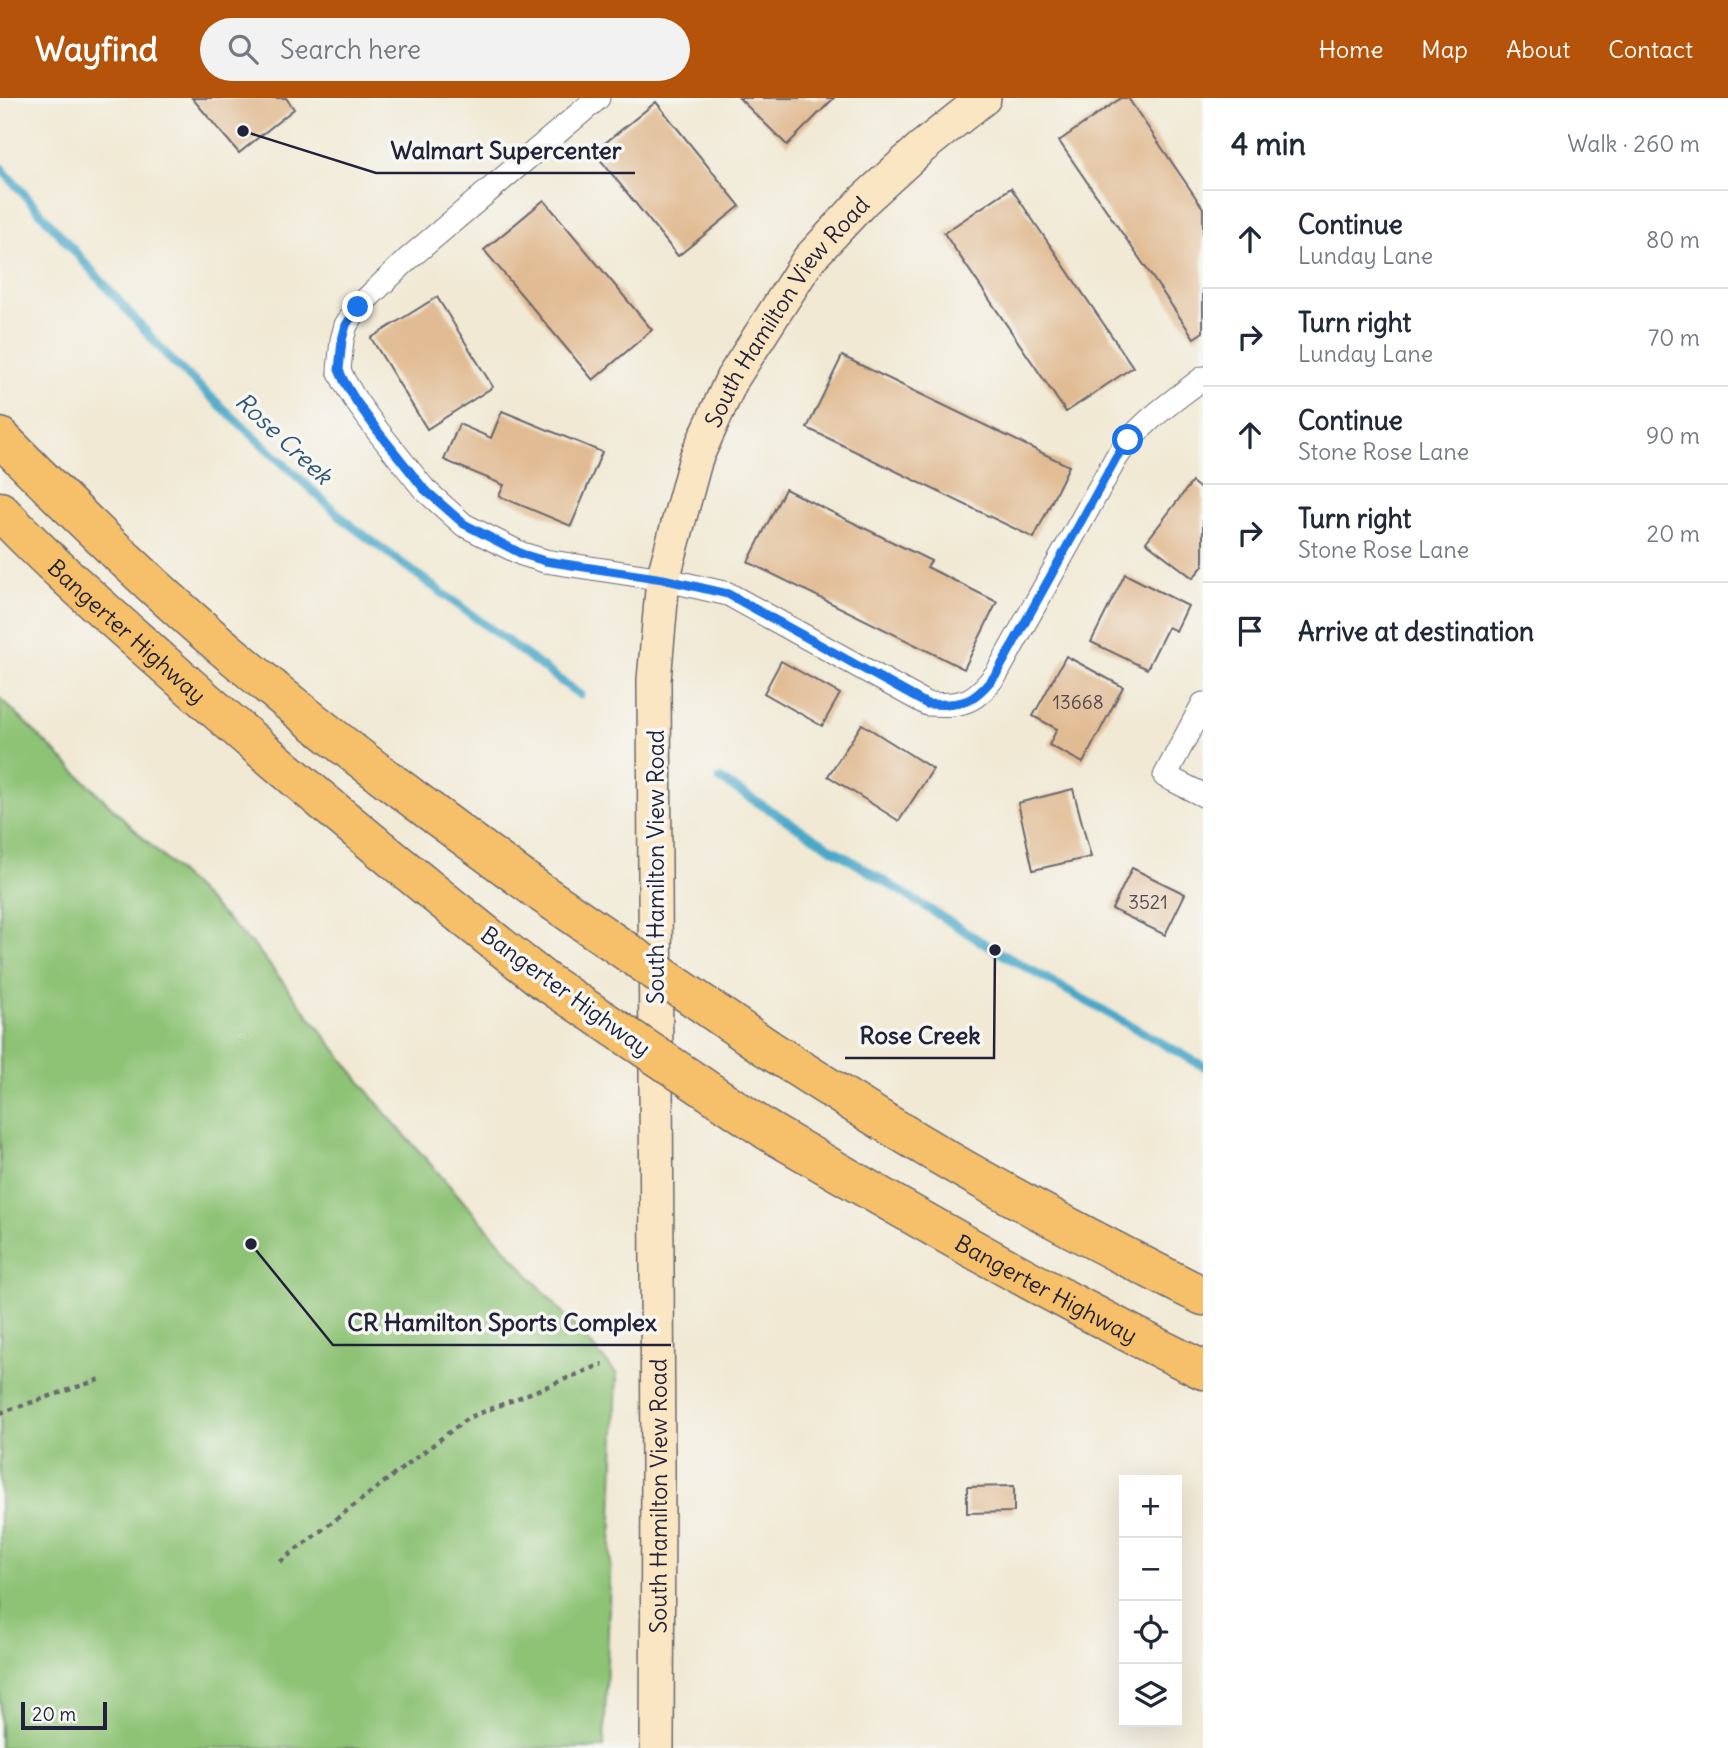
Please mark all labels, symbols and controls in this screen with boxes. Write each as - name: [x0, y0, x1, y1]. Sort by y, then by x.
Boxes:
- search box: [200, 18, 690, 81]
- text: Wayfind: [35, 28, 158, 70]
- icon: search: [224, 30, 262, 68]
- text: Search here: [280, 33, 421, 66]
- text: Home: [1319, 34, 1383, 64]
- text: Map: [1421, 34, 1468, 64]
- text: About: [1506, 34, 1570, 64]
- text: Contact: [1608, 34, 1693, 64]
- text: 4 min: [1231, 125, 1306, 163]
- callout: Walmart Supercenter: [376, 128, 635, 173]
- text: Walk · 260 m: [1567, 129, 1700, 158]
- text: Walmart Supercenter: [391, 135, 622, 165]
- street label: South Hamilton View Road: [698, 190, 875, 431]
- text: Continue: [1298, 208, 1403, 241]
- icon: ahead: [1231, 220, 1269, 258]
- text: 80 m: [1646, 225, 1700, 254]
- text: Lunday Lane: [1298, 241, 1433, 270]
- route end: [342, 291, 373, 322]
- text: Turn right: [1298, 306, 1411, 339]
- icon: right: [1231, 318, 1269, 356]
- text: 70 m: [1648, 323, 1700, 352]
- text: Lunday Lane: [1298, 339, 1433, 368]
- water label: Rose Creek: [230, 386, 340, 491]
- text: Continue: [1298, 404, 1403, 437]
- icon: ahead: [1231, 416, 1269, 454]
- text: 90 m: [1646, 421, 1700, 450]
- route start: [1112, 424, 1143, 455]
- text: Stone Rose Lane: [1298, 437, 1469, 466]
- text: Turn right: [1298, 502, 1411, 535]
- icon: right: [1231, 514, 1269, 552]
- text: 20 m: [1647, 519, 1700, 548]
- text: Stone Rose Lane: [1298, 535, 1469, 564]
- street label: Bangerter Highway: [42, 552, 213, 709]
- icon: arrive: [1231, 612, 1269, 650]
- text: Arrive at destination: [1298, 615, 1534, 648]
- house number: 13668: [1052, 690, 1104, 714]
- street label: South Hamilton View Road: [641, 730, 670, 1004]
- house number: 3521: [1128, 890, 1168, 914]
- street label: Bangerter Highway: [476, 920, 656, 1062]
- callout: Rose Creek: [845, 1013, 994, 1058]
- text: Rose Creek: [860, 1020, 980, 1050]
- street label: Bangerter Highway: [950, 1228, 1143, 1349]
- callout: CR Hamilton Sports Complex: [333, 1300, 671, 1345]
- text: CR Hamilton Sports Complex: [347, 1307, 657, 1337]
- street label: South Hamilton View Road: [643, 1359, 673, 1633]
- map controls: [1119, 1475, 1182, 1727]
- button: +: [1119, 1475, 1182, 1538]
- button: −: [1119, 1538, 1182, 1601]
- button: locate: [1119, 1601, 1182, 1664]
- button: layers: [1119, 1664, 1182, 1727]
- scale bar: [21, 1699, 107, 1731]
- text: 20 m: [32, 1702, 76, 1726]

